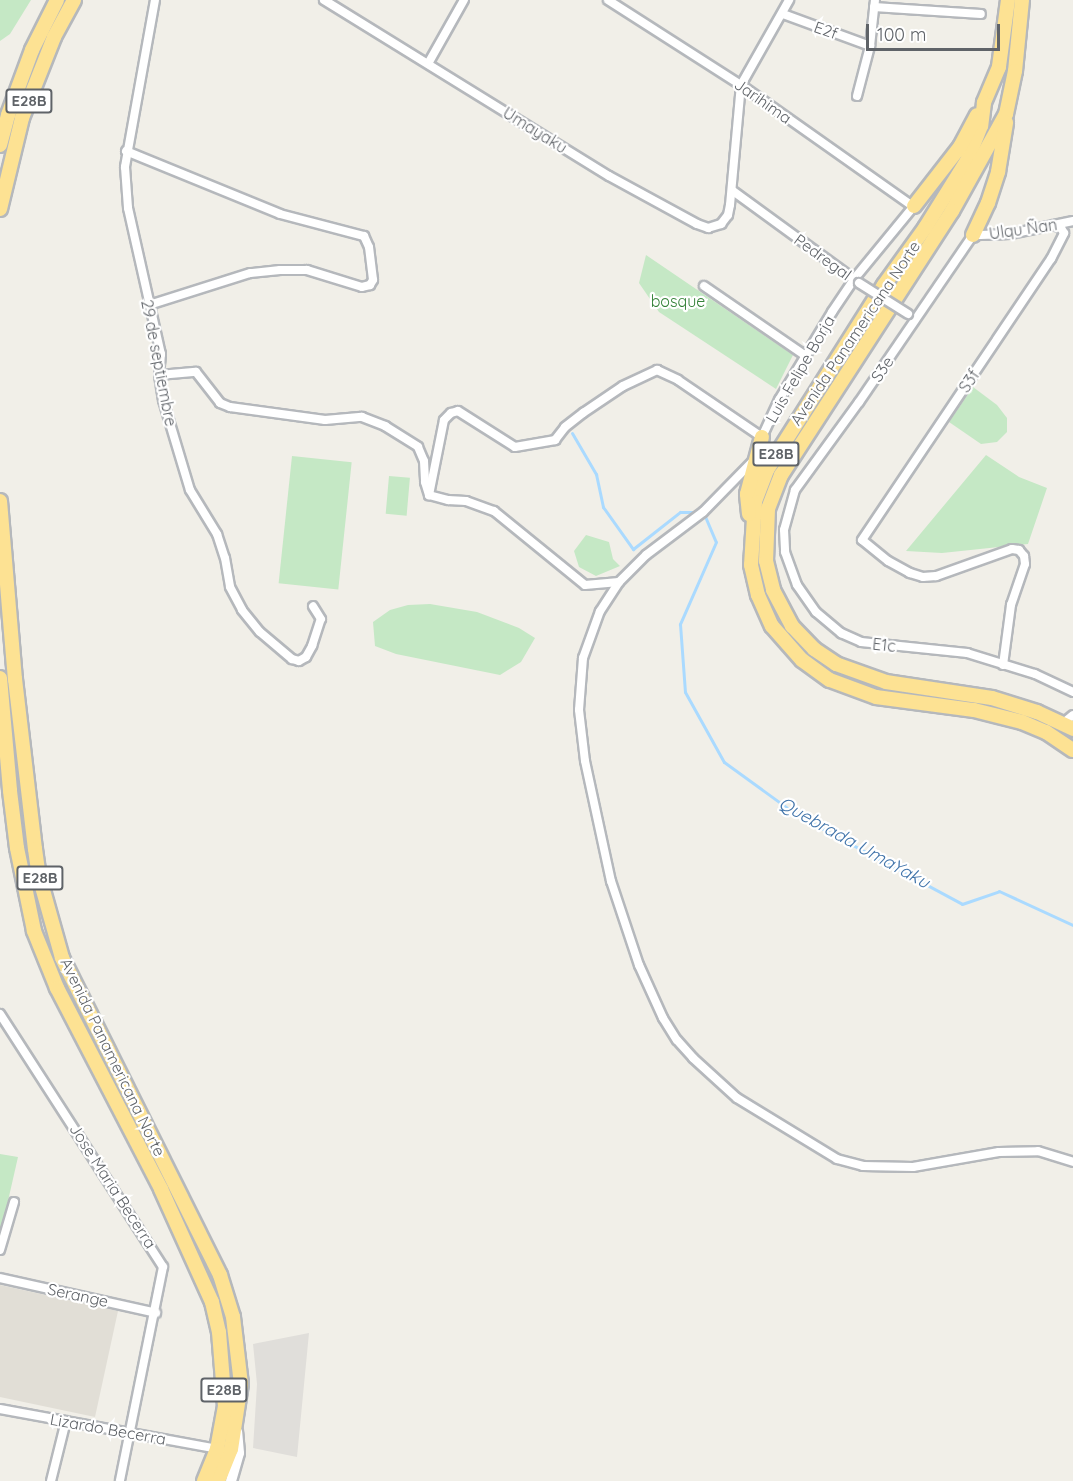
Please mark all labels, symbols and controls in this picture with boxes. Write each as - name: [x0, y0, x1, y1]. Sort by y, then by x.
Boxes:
- scale bar: [869, 12, 1002, 50]
- street label: E2f: [812, 17, 840, 43]
- text: 100 m: [877, 23, 926, 46]
- street label: Jarihima: [731, 74, 795, 128]
- road number: E28B: [5, 89, 53, 113]
- street label: Umayaku: [499, 103, 571, 157]
- street label: Ulqu Ñan: [988, 215, 1058, 243]
- street label: Pedregal: [791, 230, 855, 284]
- street label: Avenida Panamericana Norte: [786, 237, 924, 429]
- park label: bosque: [651, 291, 705, 311]
- street label: 29 de septiembre: [137, 298, 181, 428]
- street label: Luis Felipe Borja: [761, 312, 839, 426]
- street label: S3e: [867, 353, 897, 385]
- street label: S3f: [955, 366, 983, 396]
- road number: E28B: [752, 442, 800, 466]
- street label: E1c: [871, 634, 897, 656]
- water label: Quebrada UmaYaku: [775, 793, 933, 893]
- road number: E28B: [16, 866, 64, 890]
- street label: Avenida Panamericana Norte: [57, 955, 169, 1159]
- street label: Jose Maria Becerra: [65, 1120, 161, 1252]
- street label: Serange: [46, 1279, 110, 1311]
- road number: E28B: [200, 1378, 248, 1402]
- street label: Lizardo Becerra: [49, 1409, 167, 1449]

